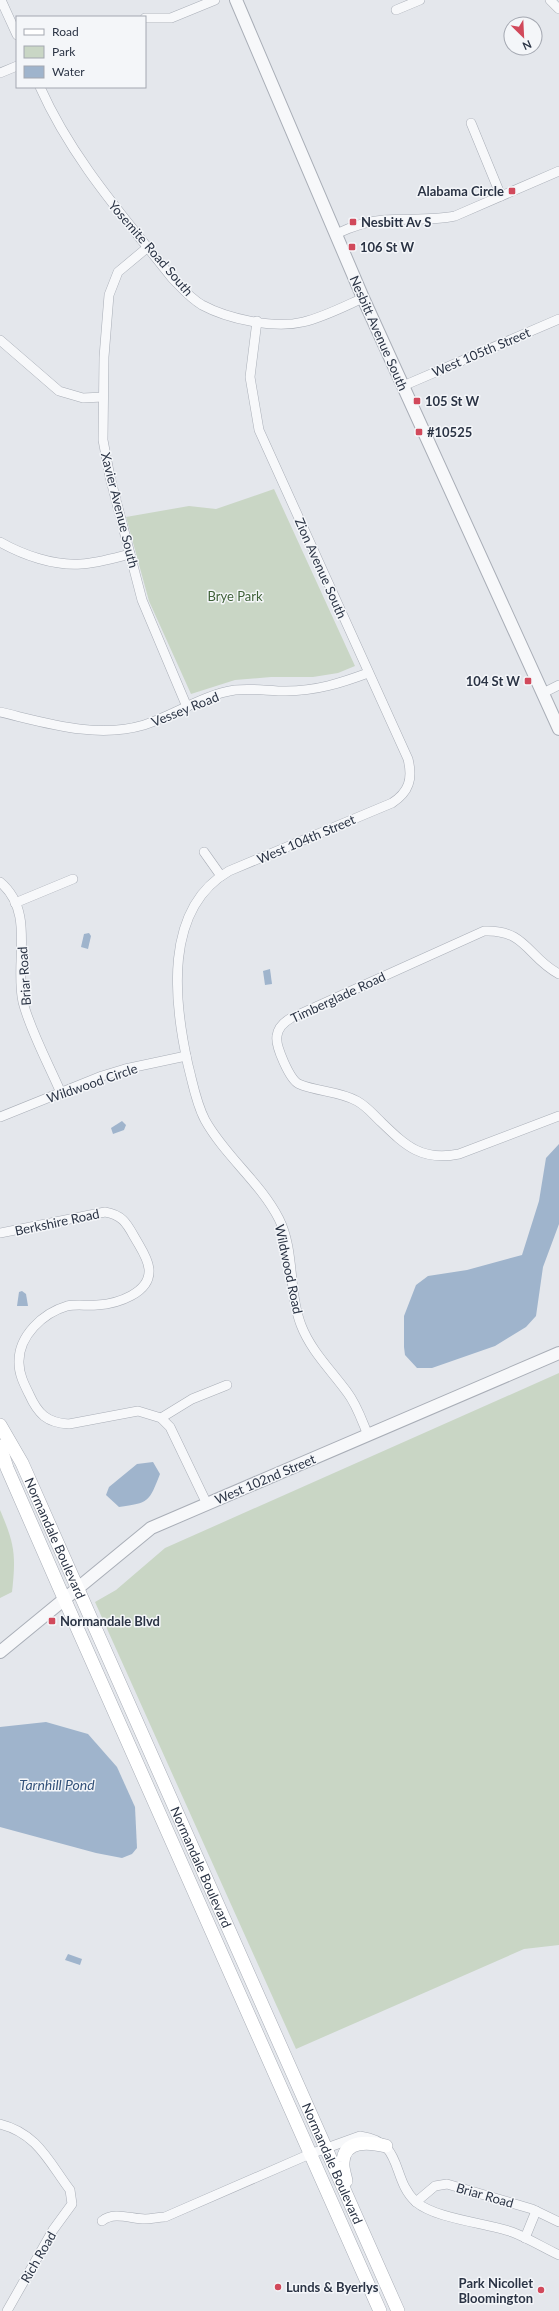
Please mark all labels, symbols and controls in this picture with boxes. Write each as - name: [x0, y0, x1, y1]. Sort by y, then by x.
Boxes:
- legend: [16, 16, 146, 88]
- north arrow: [503, 16, 543, 56]
- text: Road: [52, 24, 79, 39]
- text: N: [521, 38, 534, 53]
- text: Park: [52, 44, 76, 59]
- text: Water: [52, 64, 85, 79]
- place label: Alabama Circle: [417, 183, 504, 199]
- marker: Alabama Circle: [507, 186, 517, 196]
- street label: Yosemite Road South: [105, 197, 197, 299]
- place label: Nesbitt Av S: [361, 214, 431, 230]
- marker: Nesbitt Av S: [348, 217, 358, 227]
- place label: 106 St W: [360, 239, 415, 255]
- marker: 106 St W: [347, 242, 357, 252]
- street label: Nesbitt Avenue South: [346, 273, 412, 393]
- street label: West 105th Street: [429, 324, 533, 380]
- place label: 105 St W: [425, 393, 480, 409]
- marker: 105 St W: [412, 396, 422, 406]
- place label: #10525: [427, 424, 472, 440]
- marker: #10525: [414, 427, 424, 437]
- street label: Xavier Avenue South: [98, 451, 142, 569]
- street label: Zion Avenue South: [292, 515, 350, 621]
- park label: Brye Park: [207, 588, 263, 604]
- place label: 104 St W: [466, 673, 520, 689]
- marker: 104 St W: [523, 676, 533, 686]
- street label: Vessey Road: [149, 688, 221, 730]
- street label: West 104th Street: [254, 811, 358, 867]
- street label: Briar Road: [14, 946, 34, 1006]
- street label: Timberglade Road: [288, 968, 388, 1026]
- street label: Wildwood Circle: [45, 1060, 140, 1106]
- street label: Berkshire Road: [13, 1205, 101, 1239]
- street label: Wildwood Road: [272, 1223, 306, 1315]
- street label: West 102nd Street: [212, 1450, 318, 1507]
- street label: Normandale Boulevard: [21, 1475, 89, 1601]
- place label: Normandale Blvd: [60, 1613, 160, 1629]
- marker: Normandale Blvd: [47, 1616, 57, 1626]
- water label: Tarnhill Pond: [19, 1776, 95, 1793]
- street label: Normandale Boulevard: [167, 1804, 235, 1930]
- street label: Normandale Boulevard: [299, 2100, 366, 2226]
- street label: Briar Road: [454, 2179, 516, 2211]
- street label: Rich Road: [17, 2228, 59, 2286]
- place label: Park Nicollet Bloomington: [458, 2275, 533, 2306]
- place label: Lunds & Byerlys: [286, 2279, 379, 2295]
- marker: Lunds & Byerlys: [273, 2282, 283, 2292]
- marker: Park Nicollet Bloomington: [536, 2285, 546, 2295]

